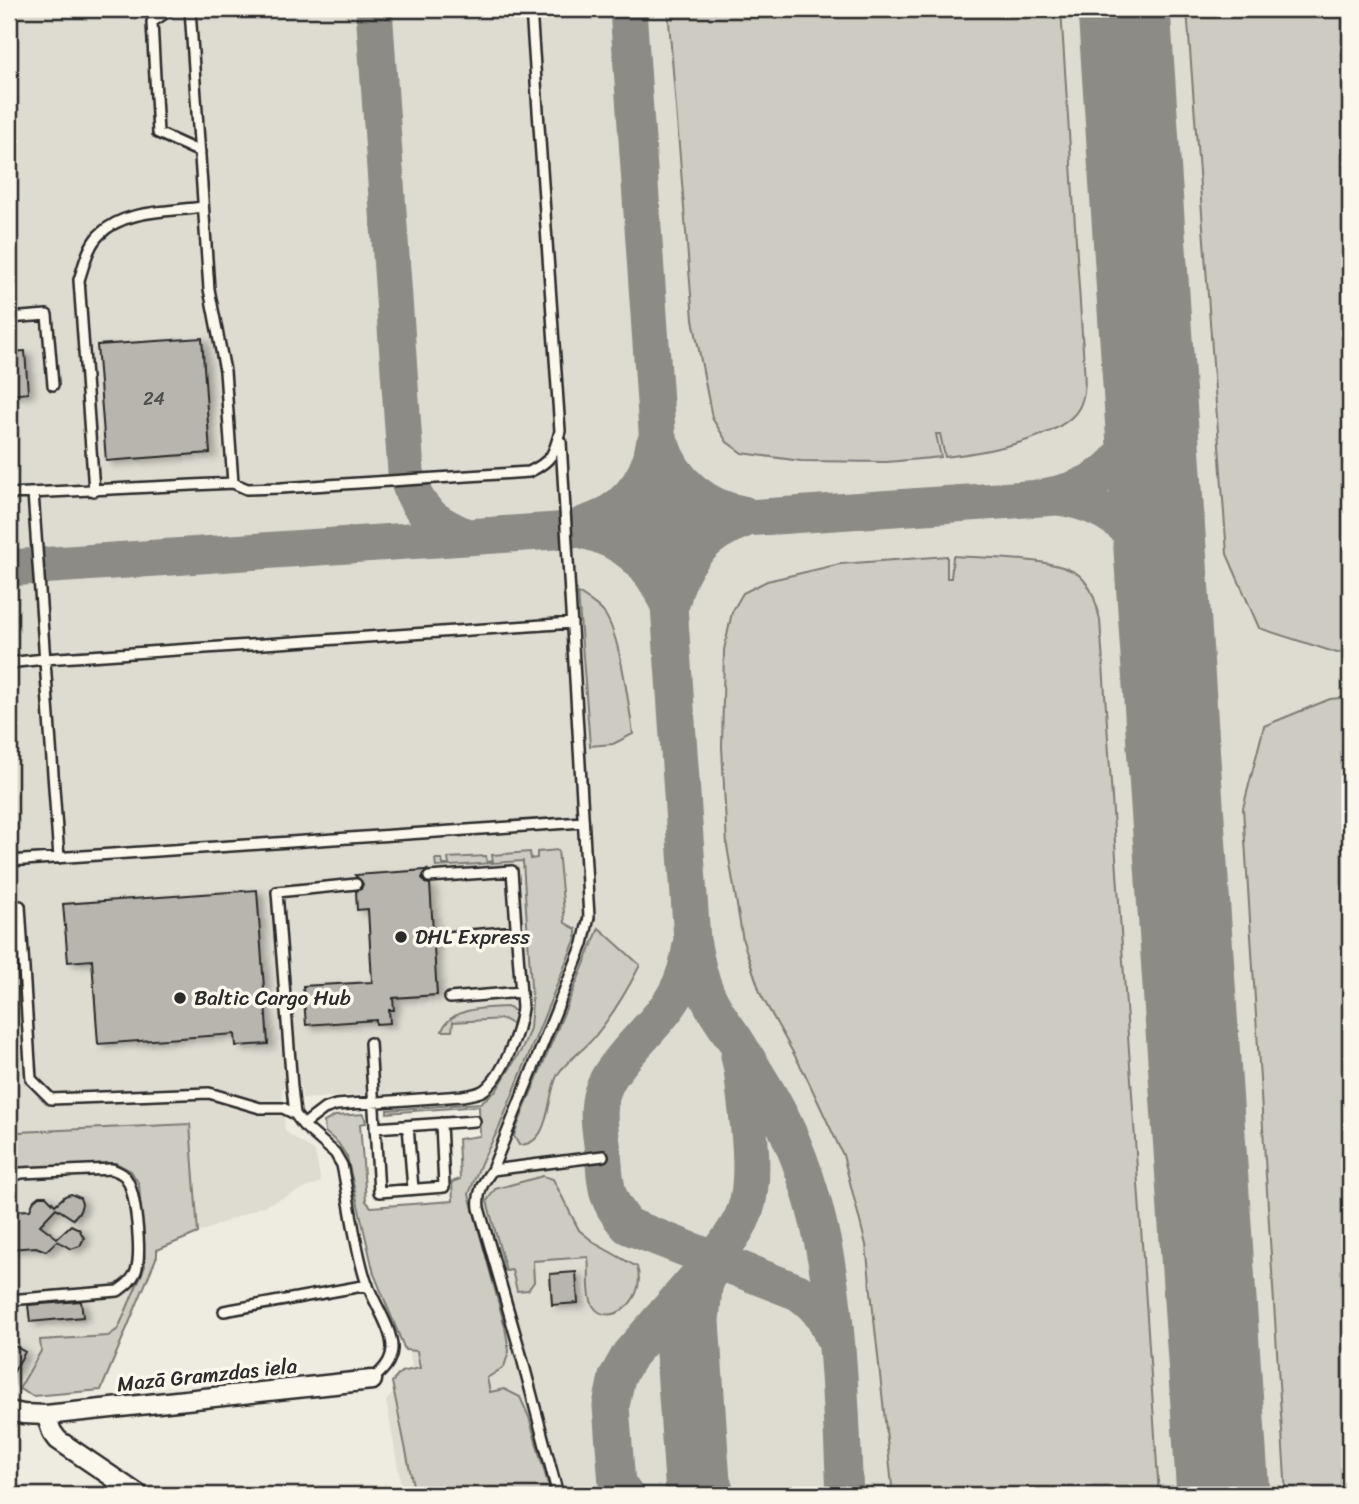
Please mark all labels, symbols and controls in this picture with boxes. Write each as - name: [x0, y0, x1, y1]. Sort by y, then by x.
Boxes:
- house number: 24: [143, 383, 165, 415]
- place label: DHL Express: [415, 918, 530, 956]
- marker: DHL Express: [393, 929, 409, 945]
- place label: Baltic Cargo Hub: [194, 979, 351, 1017]
- marker: Baltic Cargo Hub: [172, 990, 188, 1006]
- street label: Mazā Gramzdas iela: [115, 1347, 299, 1403]

